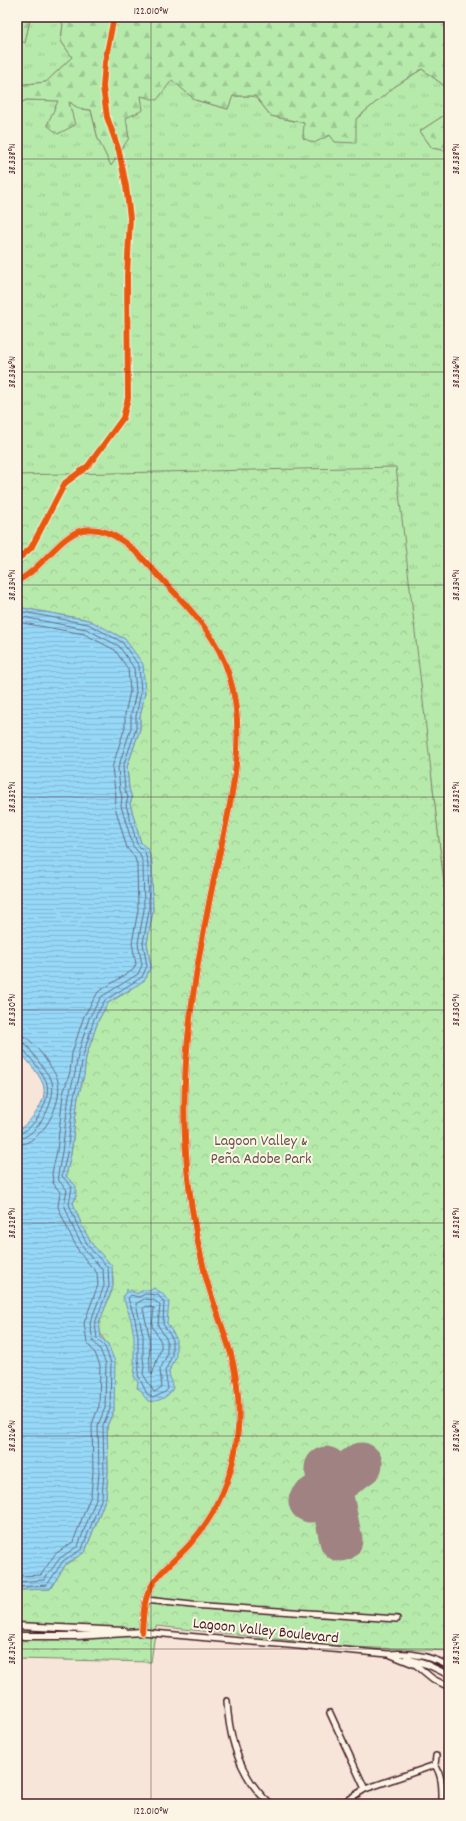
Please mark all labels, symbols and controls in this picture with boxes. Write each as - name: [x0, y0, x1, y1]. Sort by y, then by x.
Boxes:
- text: 122.010°W: [134, 5, 169, 19]
- text: 38.338°N: [6, 143, 20, 175]
- text: 38.338°N: [450, 143, 464, 175]
- text: 38.336°N: [6, 356, 20, 388]
- text: 38.336°N: [450, 356, 464, 388]
- text: 38.334°N: [6, 569, 20, 601]
- text: 38.334°N: [450, 569, 464, 601]
- text: 38.332°N: [6, 781, 20, 813]
- text: 38.332°N: [450, 781, 464, 813]
- text: 38.330°N: [6, 994, 20, 1026]
- text: 38.330°N: [450, 994, 464, 1026]
- park label: Lagoon Valley & Peña Adobe Park: [210, 1130, 312, 1171]
- text: 38.328°N: [6, 1207, 20, 1239]
- text: 38.328°N: [450, 1207, 464, 1239]
- text: 38.326°N: [6, 1420, 20, 1452]
- text: 38.326°N: [450, 1420, 464, 1452]
- street label: Lagoon Valley Boulevard: [192, 1612, 340, 1651]
- text: 38.324°N: [6, 1633, 20, 1665]
- text: 38.324°N: [450, 1633, 464, 1665]
- text: 122.010°W: [134, 1805, 169, 1819]

